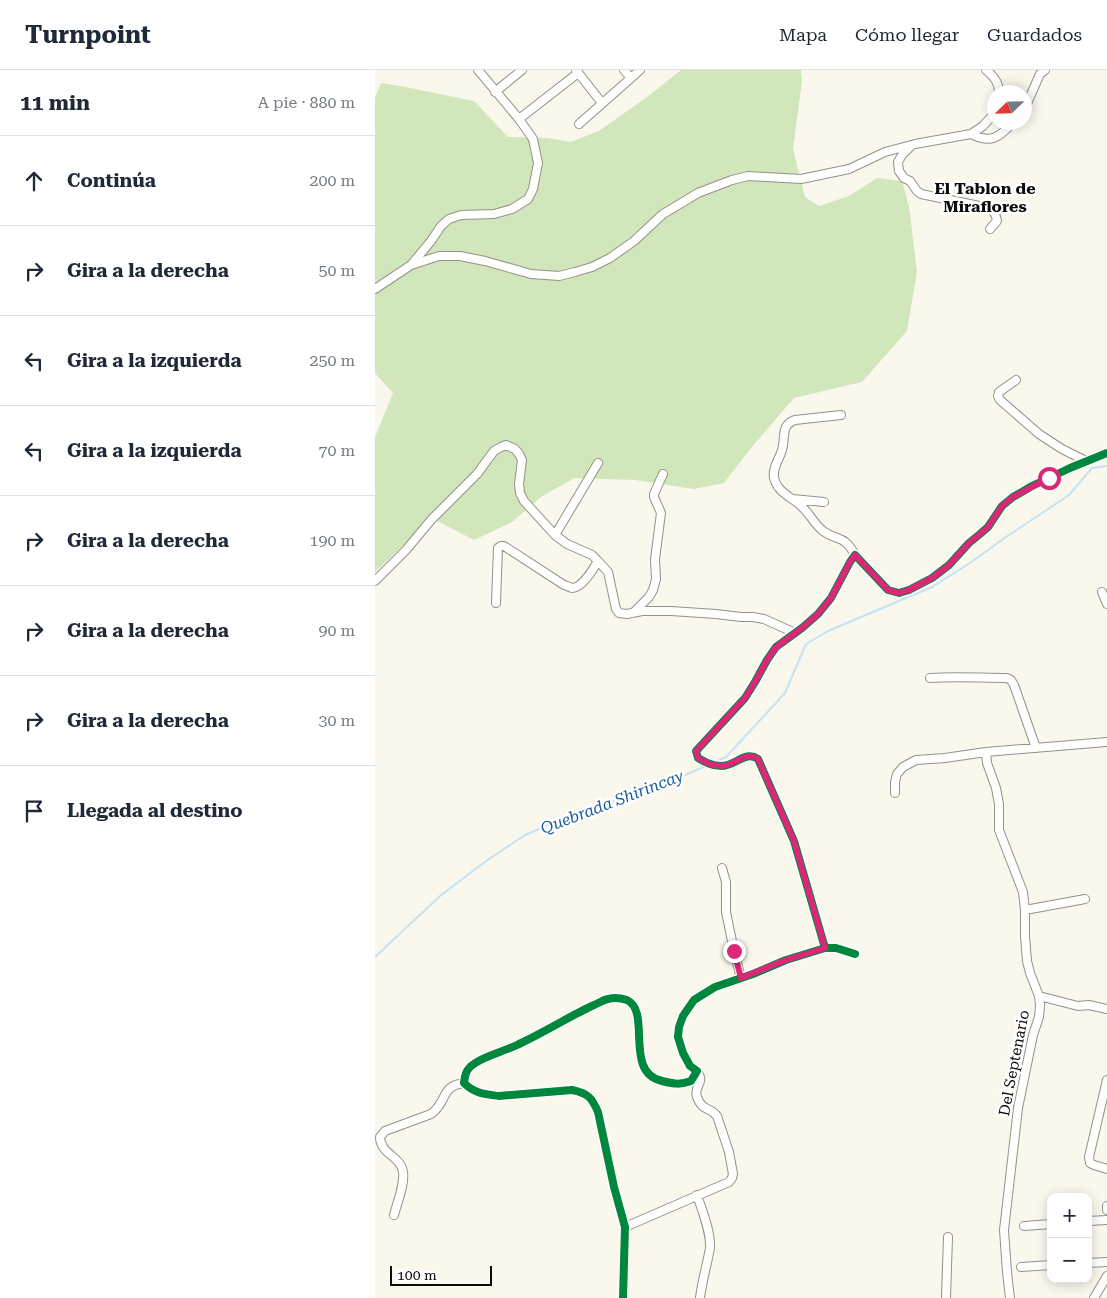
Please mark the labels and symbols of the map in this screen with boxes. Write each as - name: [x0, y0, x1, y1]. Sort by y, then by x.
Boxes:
- north arrow: [987, 85, 1032, 130]
- district label: El Tablon de Miraflores: [934, 179, 1036, 216]
- route start: [1038, 467, 1061, 490]
- water label: Quebrada Shirincay: [538, 766, 687, 838]
- route end: [723, 940, 746, 963]
- street label: Del Septenario: [995, 1009, 1033, 1117]
- scale bar: [390, 1263, 493, 1286]

